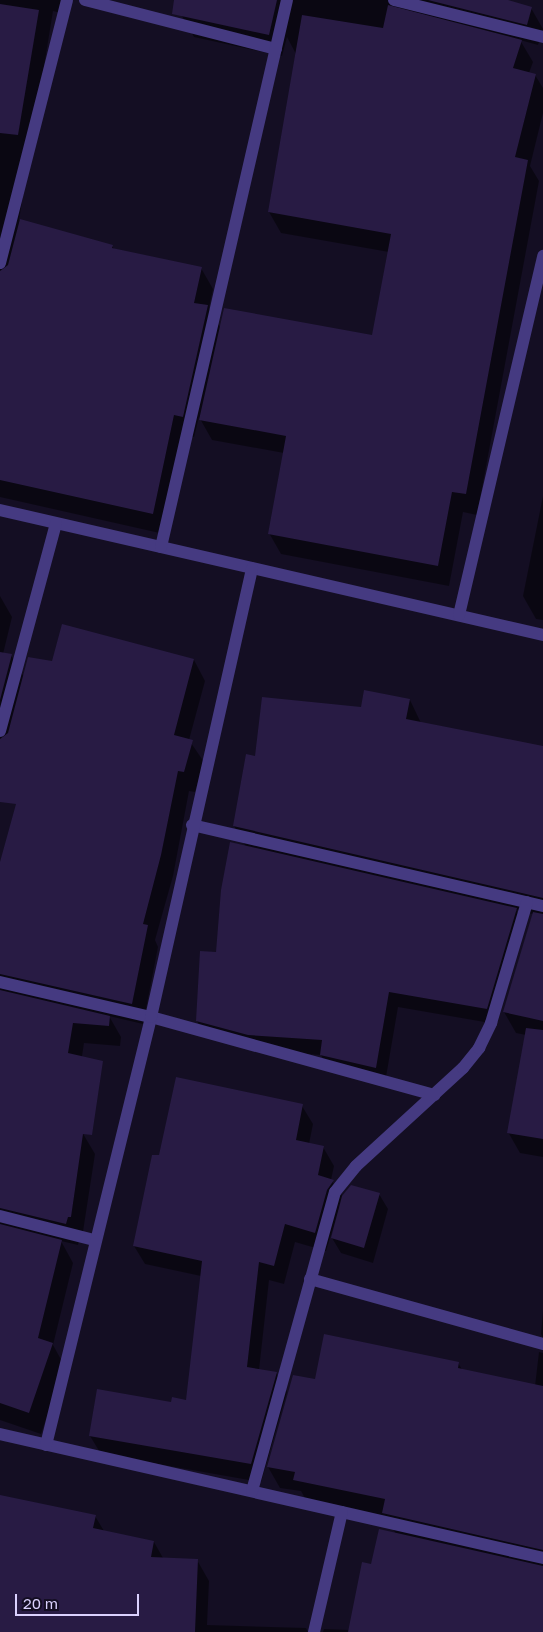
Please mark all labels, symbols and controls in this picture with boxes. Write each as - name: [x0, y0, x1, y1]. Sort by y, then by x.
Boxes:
- scale bar: [18, 1584, 141, 1616]
- text: 20 m: [23, 1594, 58, 1612]

